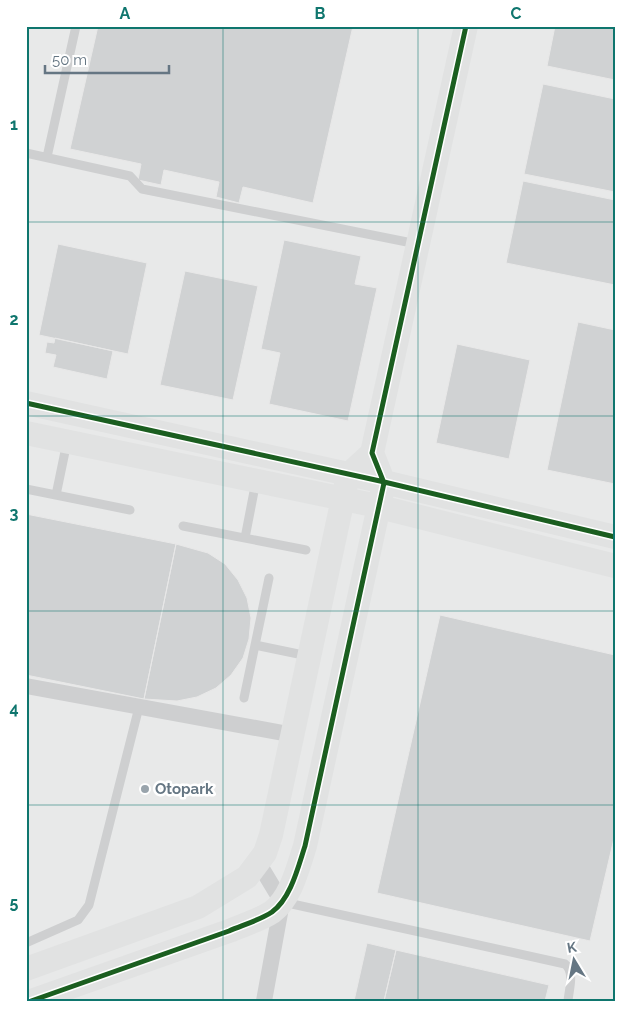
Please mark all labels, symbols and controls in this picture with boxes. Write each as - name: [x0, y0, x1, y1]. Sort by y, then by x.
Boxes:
- text: A: [120, 4, 131, 23]
- text: B: [315, 4, 326, 23]
- text: C: [511, 4, 522, 23]
- scale bar: [45, 42, 169, 74]
- text: 50 m: [52, 51, 87, 69]
- text: 1: [10, 115, 18, 134]
- text: 2: [9, 310, 19, 329]
- text: 3: [10, 504, 19, 523]
- text: 4: [9, 699, 19, 718]
- place label: Otopark: [155, 780, 214, 798]
- marker: Otopark: [139, 783, 151, 795]
- text: 5: [10, 893, 19, 912]
- north arrow: [548, 934, 598, 984]
- text: K: [566, 938, 578, 956]

